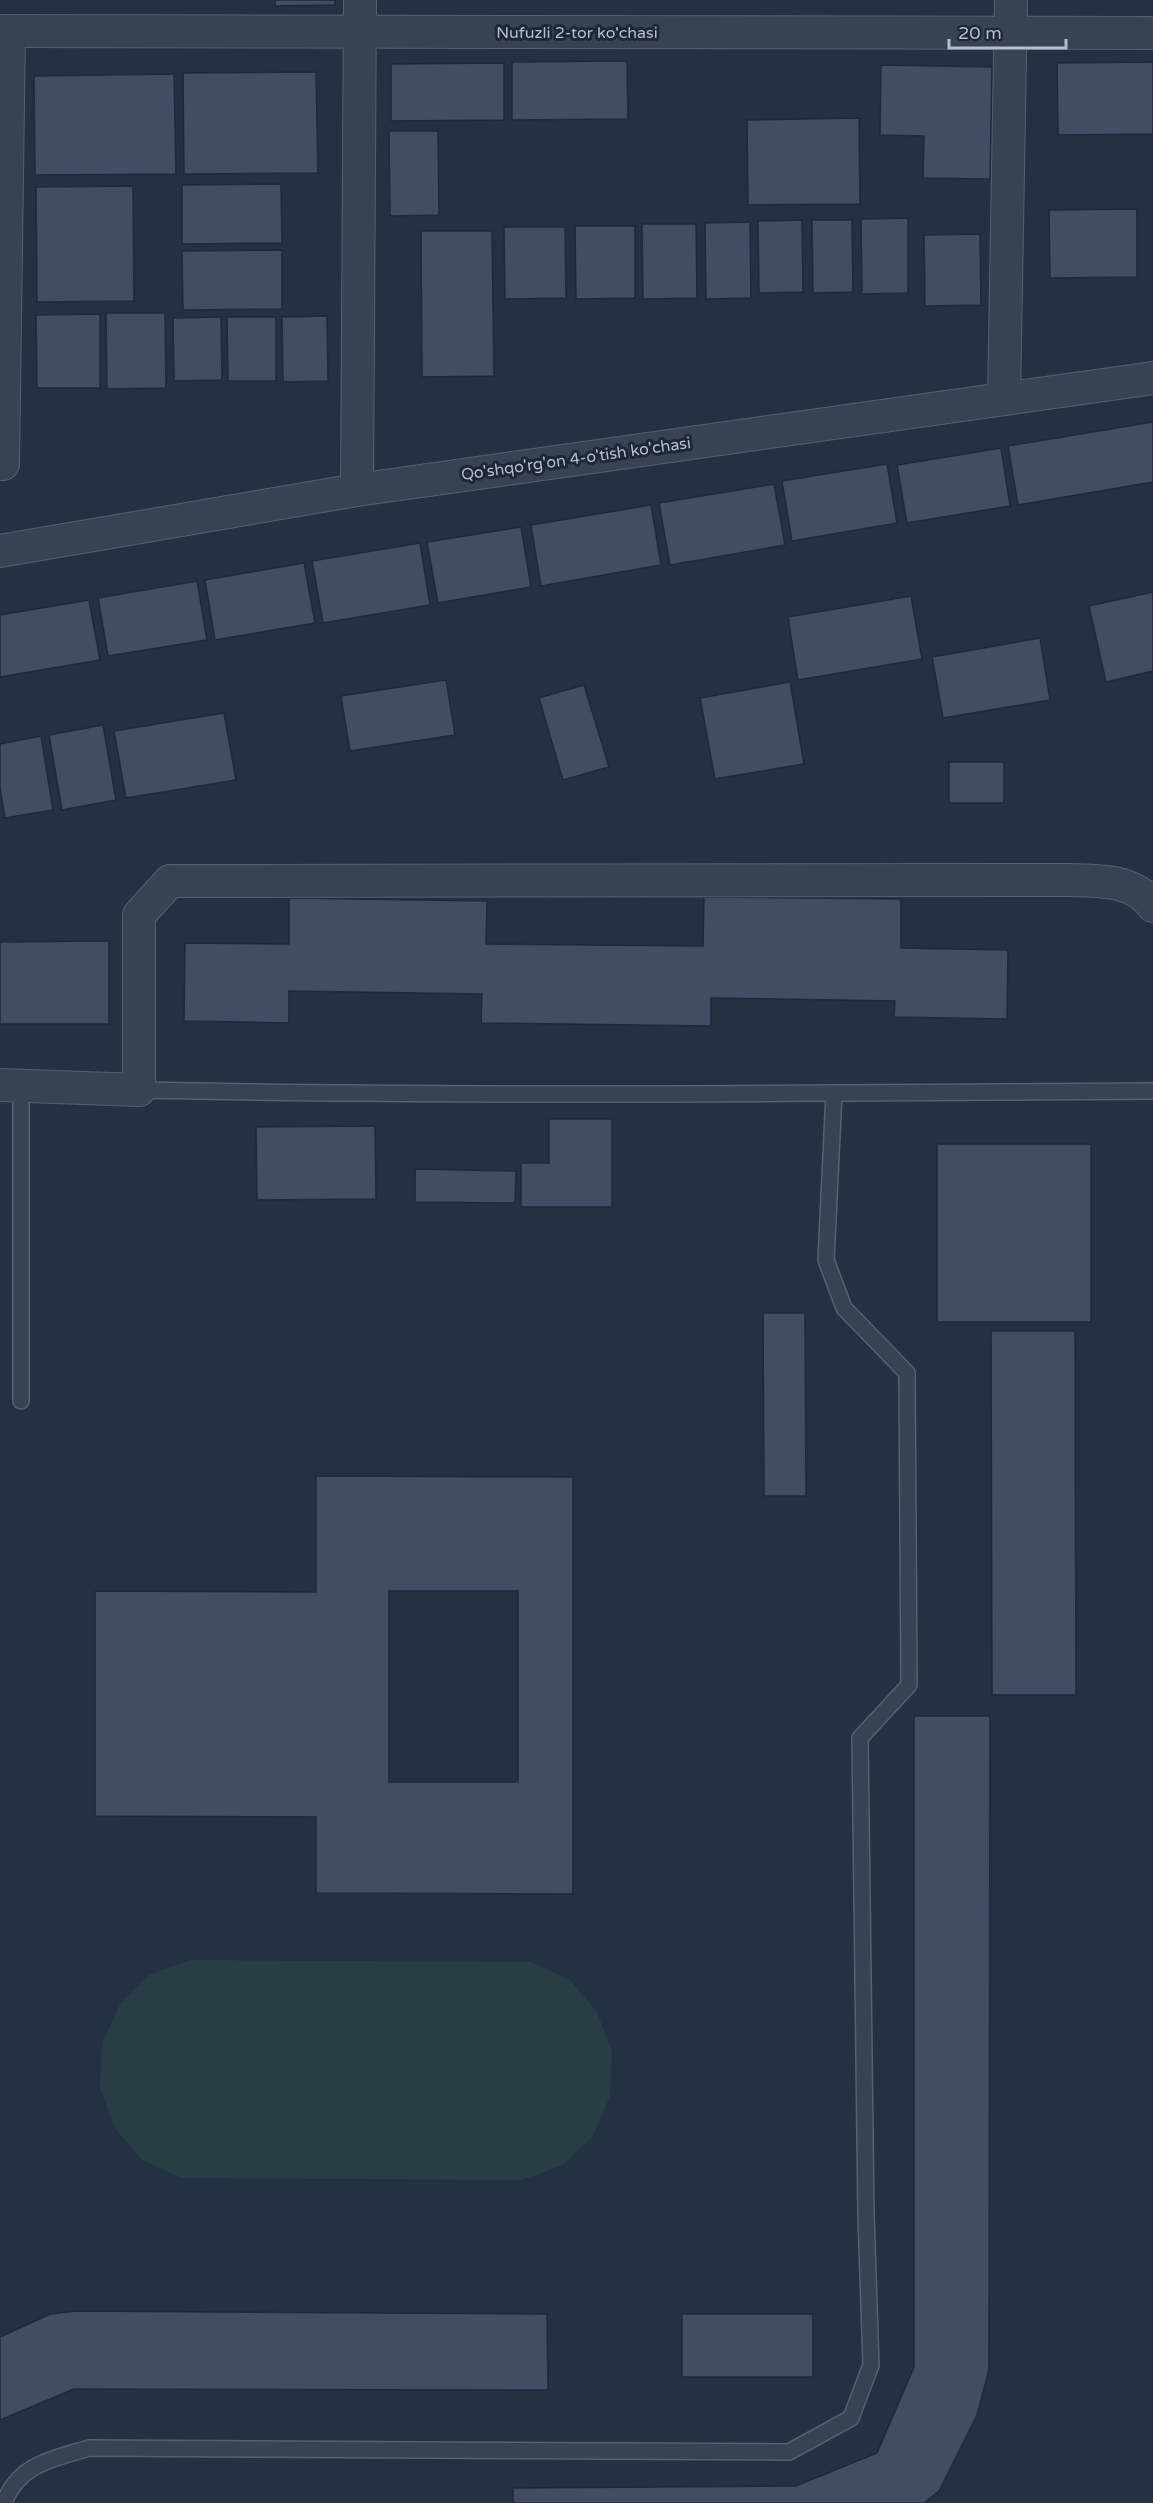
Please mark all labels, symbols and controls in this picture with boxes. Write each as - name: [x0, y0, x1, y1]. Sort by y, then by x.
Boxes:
- scale bar: [949, 12, 1066, 50]
- text: 20 m: [958, 22, 1002, 44]
- street label: Nufuzli 2-tor ko'chasi: [496, 23, 658, 43]
- street label: Qo'shqo'rg'on 4-o'tish ko'chasi: [460, 433, 692, 485]

